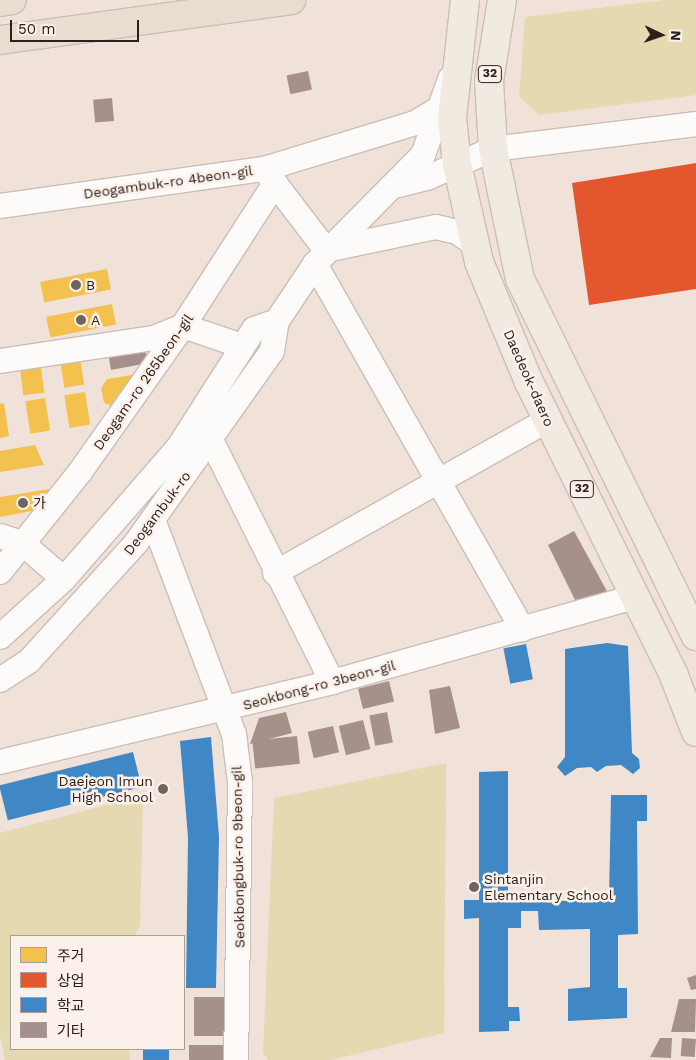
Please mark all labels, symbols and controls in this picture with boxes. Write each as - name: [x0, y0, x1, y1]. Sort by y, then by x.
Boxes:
- scale bar: [12, 10, 141, 42]
- north arrow: [636, 10, 686, 60]
- text: 50 m: [18, 20, 55, 38]
- text: N: [668, 30, 684, 41]
- road number: 32: [478, 64, 502, 84]
- street label: Deogambuk-ro 4beon-gil: [82, 162, 254, 202]
- place label: B: [86, 277, 95, 293]
- marker: B: [70, 279, 82, 291]
- street label: Deogam-ro 265beon-gil: [90, 311, 196, 453]
- place label: A: [91, 312, 100, 328]
- marker: A: [75, 314, 87, 326]
- street label: Daedeok-daero: [500, 327, 558, 429]
- street label: Deogambuk-ro: [120, 468, 194, 558]
- road number: 32: [570, 479, 594, 498]
- place label: 가: [33, 495, 46, 511]
- marker: 가: [17, 497, 29, 509]
- street label: Seokbong-ro 3beon-gil: [241, 657, 397, 713]
- street label: Seokbongbuk-ro 9beon-gil: [228, 766, 248, 948]
- place label: Daejeon Imun High School: [59, 773, 153, 806]
- marker: Daejeon Imun High School: [157, 783, 169, 795]
- place label: Sintanjin Elementary School: [484, 871, 613, 904]
- marker: Sintanjin Elementary School: [468, 881, 480, 893]
- legend: [10, 935, 185, 1050]
- text: 주거: [57, 947, 85, 965]
- text: 상업: [57, 972, 85, 990]
- text: 학교: [57, 997, 85, 1015]
- text: 기타: [57, 1022, 85, 1040]

